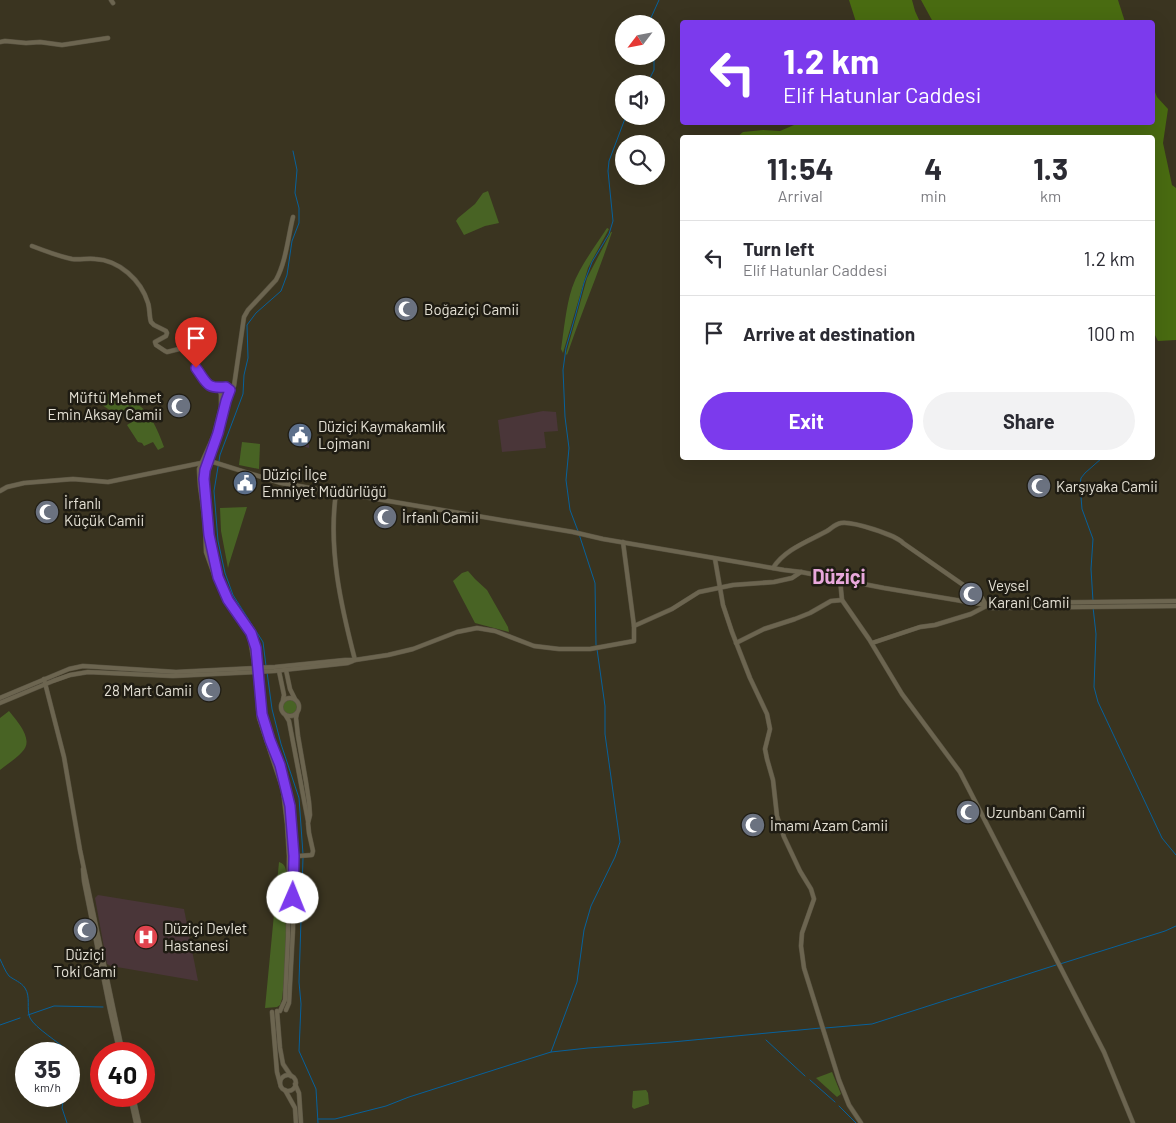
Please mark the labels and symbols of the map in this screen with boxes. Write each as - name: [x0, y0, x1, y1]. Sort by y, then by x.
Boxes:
- north arrow: [615, 15, 665, 65]
- mosque icon: Boğaziçi Camii: [393, 296, 419, 322]
- place label: Boğaziçi Camii: [424, 300, 519, 318]
- pin: [175, 317, 217, 368]
- place label: Müftü Mehmet Emin Aksay Camii: [48, 388, 162, 423]
- mosque icon: Müftü Mehmet Emin Aksay Camii: [166, 393, 192, 419]
- place label: Düziçi Kaymakamlık Lojmanı: [318, 417, 446, 452]
- public building icon: Düziçi Kaymakamlık Lojmanı: [287, 422, 313, 448]
- place label: Düziçi İlçe Emniyet Müdürlüğü: [262, 465, 387, 500]
- public building icon: Düziçi İlçe Emniyet Müdürlüğü: [232, 470, 258, 496]
- mosque icon: Karşıyaka Camii: [1026, 473, 1052, 499]
- place label: Karşıyaka Camii: [1056, 477, 1158, 495]
- place label: İrfanlı Küçük Camii: [64, 494, 144, 529]
- mosque icon: İrfanlı Küçük Camii: [34, 499, 60, 525]
- mosque icon: İrfanlı Camii: [372, 504, 398, 530]
- place label: İrfanlı Camii: [402, 508, 479, 526]
- district label: Düziçi: [812, 564, 866, 588]
- place label: Veysel Karani Camii: [988, 576, 1070, 611]
- mosque icon: Veysel Karani Camii: [958, 581, 984, 607]
- mosque icon: 28 Mart Camii: [196, 677, 222, 703]
- place label: 28 Mart Camii: [104, 681, 192, 699]
- mosque icon: Uzunbanı Camii: [955, 799, 981, 825]
- place label: Uzunbanı Camii: [986, 803, 1085, 821]
- mosque icon: İmamı Azam Camii: [740, 812, 766, 838]
- place label: İmamı Azam Camii: [770, 816, 888, 834]
- position arrow: [266, 871, 318, 923]
- mosque icon: Düziçi Toki Cami: [72, 917, 98, 943]
- place label: Düziçi Devlet Hastanesi: [164, 919, 247, 954]
- hospital icon: Düziçi Devlet Hastanesi: [133, 924, 159, 950]
- place label: Düziçi Toki Cami: [54, 945, 116, 980]
- speed limit sign: 40: [90, 1042, 155, 1107]

